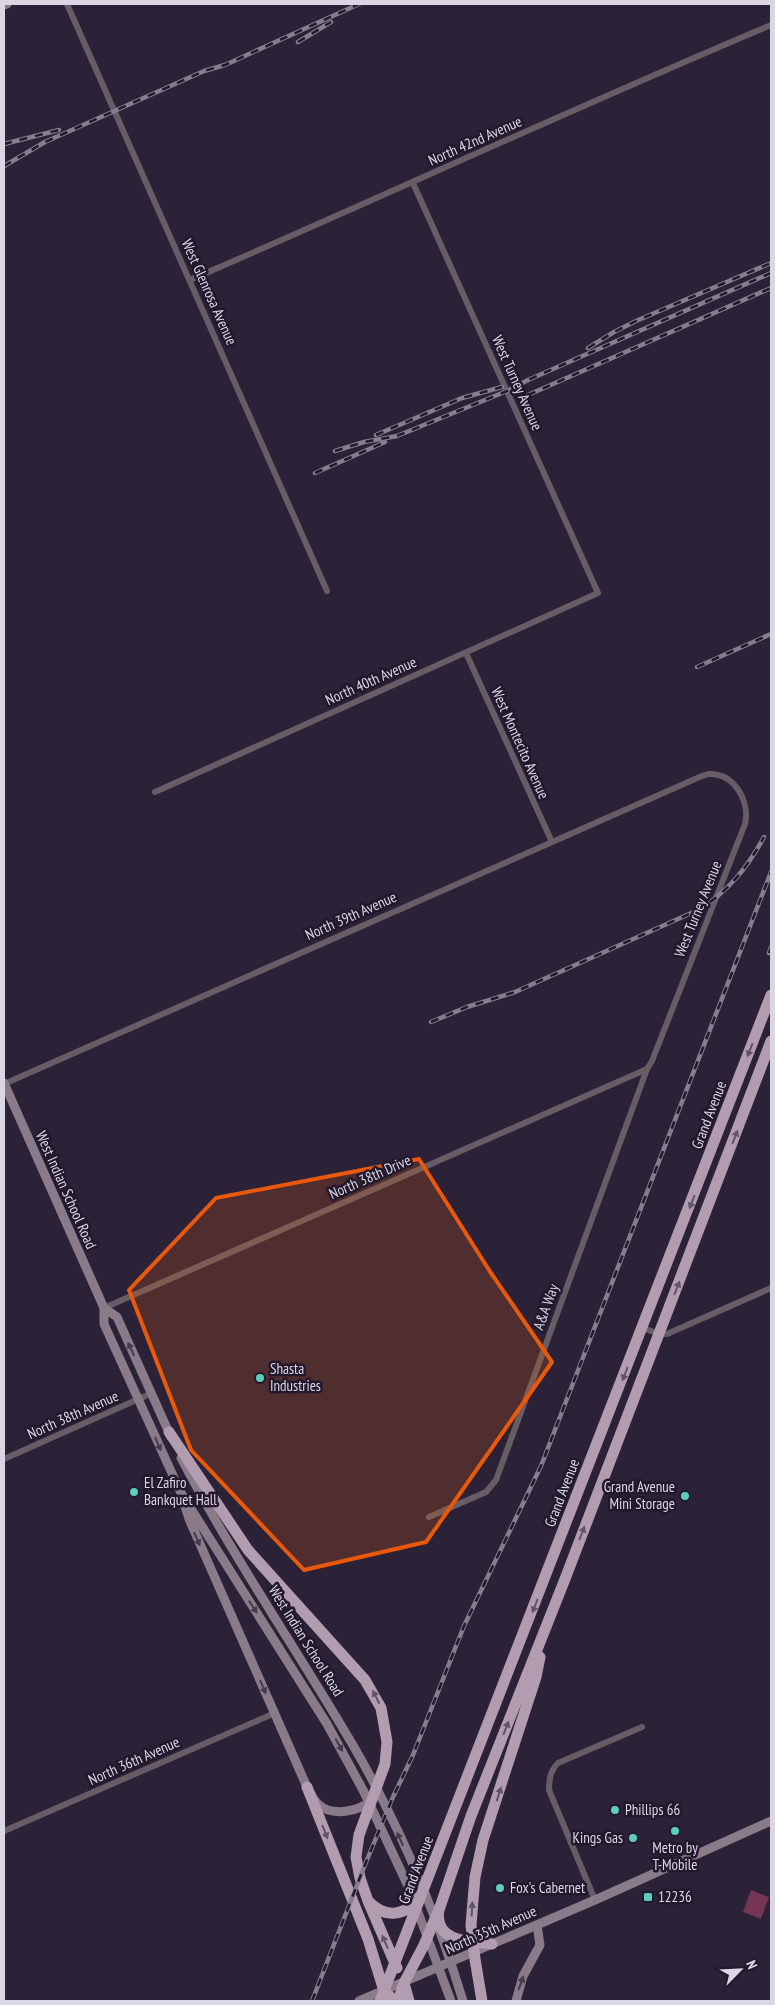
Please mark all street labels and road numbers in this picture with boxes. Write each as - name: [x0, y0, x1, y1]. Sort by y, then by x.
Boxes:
- street label: North 42nd Avenue: [425, 111, 524, 170]
- street label: West Glenrosa Avenue: [178, 236, 241, 348]
- street label: West Turney Avenue: [488, 332, 547, 433]
- street label: North 40th Avenue: [322, 652, 419, 709]
- street label: West Montecito Avenue: [487, 684, 554, 802]
- street label: West Turney Avenue: [670, 858, 725, 960]
- street label: North 39th Avenue: [302, 887, 399, 944]
- street label: Grand Avenue: [687, 1078, 730, 1151]
- street label: West Indian School Road: [32, 1128, 101, 1252]
- street label: North 38th Drive: [326, 1150, 414, 1203]
- street label: A&A Way: [528, 1281, 563, 1332]
- street label: North 38th Avenue: [24, 1386, 121, 1443]
- street label: Grand Avenue: [540, 1456, 583, 1529]
- street label: West Indian School Road: [265, 1582, 348, 1700]
- street label: North 36th Avenue: [85, 1732, 182, 1789]
- street label: Grand Avenue: [394, 1833, 437, 1906]
- street label: North 35th Avenue: [442, 1901, 539, 1958]

